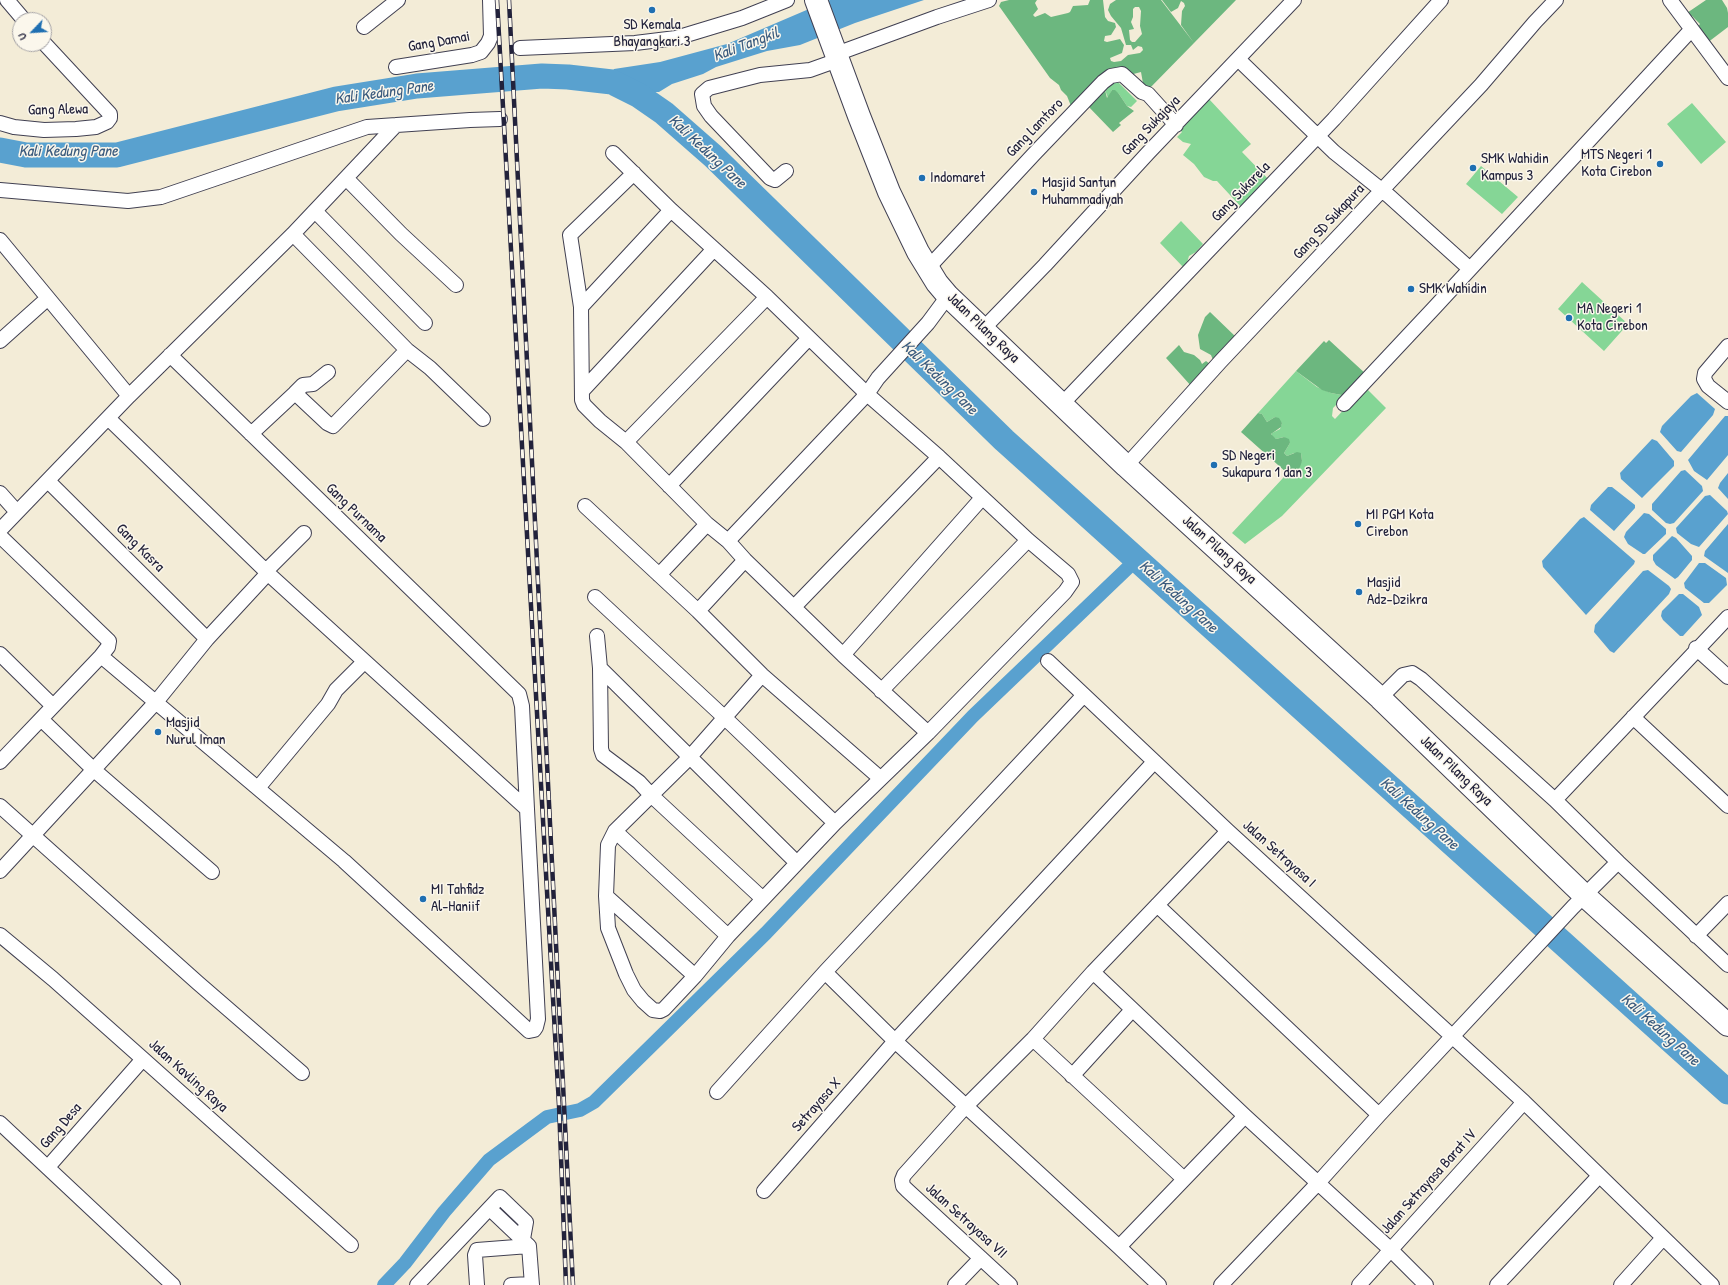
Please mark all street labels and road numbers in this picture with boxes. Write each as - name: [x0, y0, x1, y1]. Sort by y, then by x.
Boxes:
- street label: Gang Damai: [407, 28, 471, 56]
- street label: Gang Sukajaya: [1118, 92, 1184, 160]
- street label: Gang Lamtoro: [1003, 95, 1067, 161]
- street label: Gang Alewa: [28, 100, 88, 120]
- street label: Gang Sukarela: [1208, 158, 1274, 226]
- street label: Gang SD Sukapura: [1290, 181, 1368, 263]
- street label: Jalan Pilang Raya: [943, 289, 1023, 367]
- street label: Gang Purnama: [322, 480, 390, 546]
- street label: Jalan Pilang Raya: [1178, 512, 1260, 588]
- street label: Gang Kasra: [112, 520, 168, 576]
- street label: Jalan Pilang Raya: [1416, 732, 1496, 810]
- street label: Jalan Setrayasa I: [1239, 817, 1319, 891]
- street label: Jalan Kavling Raya: [145, 1036, 231, 1116]
- street label: Setrayasa X: [789, 1074, 845, 1136]
- street label: Gang Desa: [36, 1099, 86, 1153]
- street label: Jalan Setrayasa Barat IV: [1377, 1126, 1481, 1238]
- street label: Jalan Setrayasa VII: [921, 1180, 1011, 1262]

